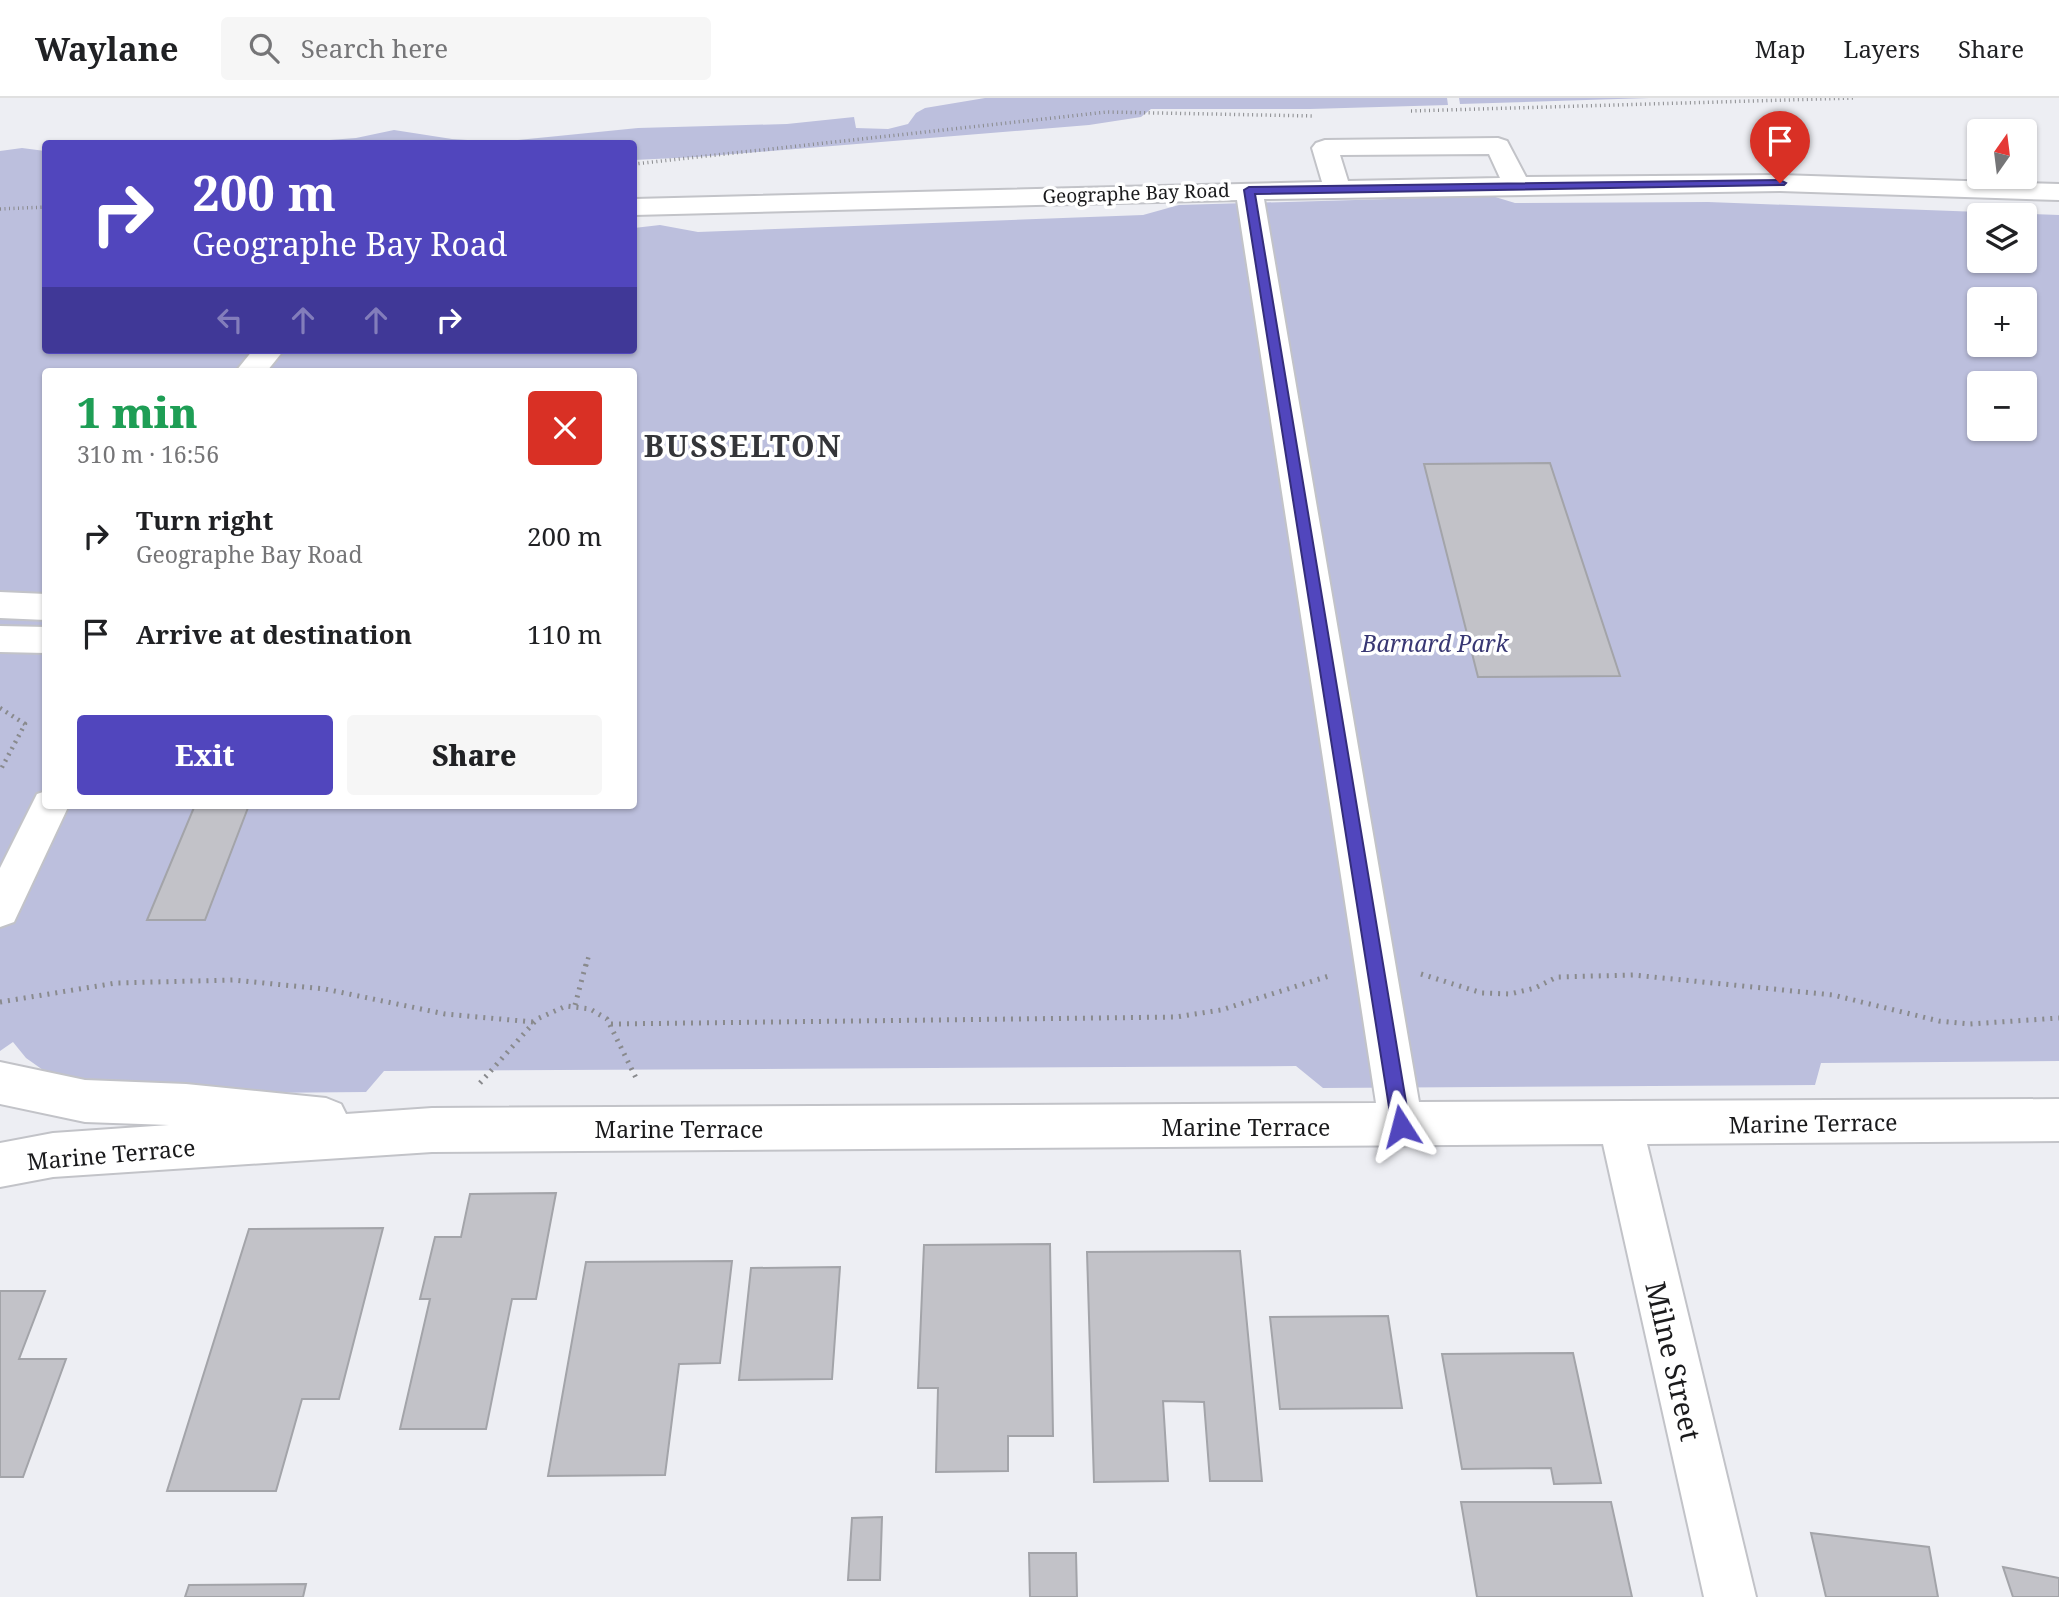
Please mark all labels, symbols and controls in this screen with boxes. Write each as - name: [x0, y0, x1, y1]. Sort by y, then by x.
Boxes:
- search box: [221, 17, 711, 80]
- text: Waylane: [35, 26, 179, 71]
- icon: search: [245, 29, 283, 67]
- text: Search here: [301, 30, 448, 66]
- text: Map: [1755, 32, 1806, 65]
- text: Layers: [1844, 32, 1920, 65]
- text: Share: [1958, 32, 2024, 65]
- pin: [1750, 111, 1810, 183]
- north arrow: [1967, 119, 2037, 189]
- map controls: [1967, 119, 2037, 441]
- icon: arrive: [1761, 122, 1799, 160]
- text: 200 m: [192, 159, 336, 225]
- icon: right: [77, 168, 168, 259]
- street label: Geographe Bay Road: [1042, 177, 1230, 209]
- button: layers: [1967, 203, 2037, 273]
- text: Geographe Bay Road: [192, 222, 507, 265]
- button: +: [1967, 287, 2037, 357]
- icon: left: [211, 301, 249, 339]
- icon: ahead: [284, 301, 322, 339]
- icon: ahead: [357, 301, 395, 339]
- icon: right: [430, 301, 468, 339]
- button: −: [1967, 371, 2037, 441]
- text: 1 min: [77, 383, 198, 440]
- button: close: [528, 391, 602, 465]
- district label: BUSSELTON: [644, 425, 842, 466]
- text: 310 m · 16:56: [77, 438, 219, 470]
- text: Turn right: [136, 502, 273, 538]
- icon: right: [77, 517, 115, 555]
- text: 200 m: [527, 518, 602, 554]
- text: Geographe Bay Road: [136, 538, 363, 570]
- icon: arrive: [77, 615, 115, 653]
- text: Arrive at destination: [136, 616, 412, 652]
- text: 110 m: [527, 616, 602, 652]
- park label: Barnard Park: [1360, 627, 1510, 659]
- button: Exit: [77, 715, 333, 795]
- button: Share: [347, 715, 602, 795]
- position arrow: [1364, 1089, 1438, 1163]
- street label: Marine Terrace: [1728, 1106, 1898, 1140]
- street label: Marine Terrace: [1162, 1111, 1330, 1143]
- street label: Marine Terrace: [595, 1113, 763, 1145]
- street label: Marine Terrace: [25, 1131, 197, 1177]
- street label: Milne Street: [1637, 1278, 1711, 1444]

